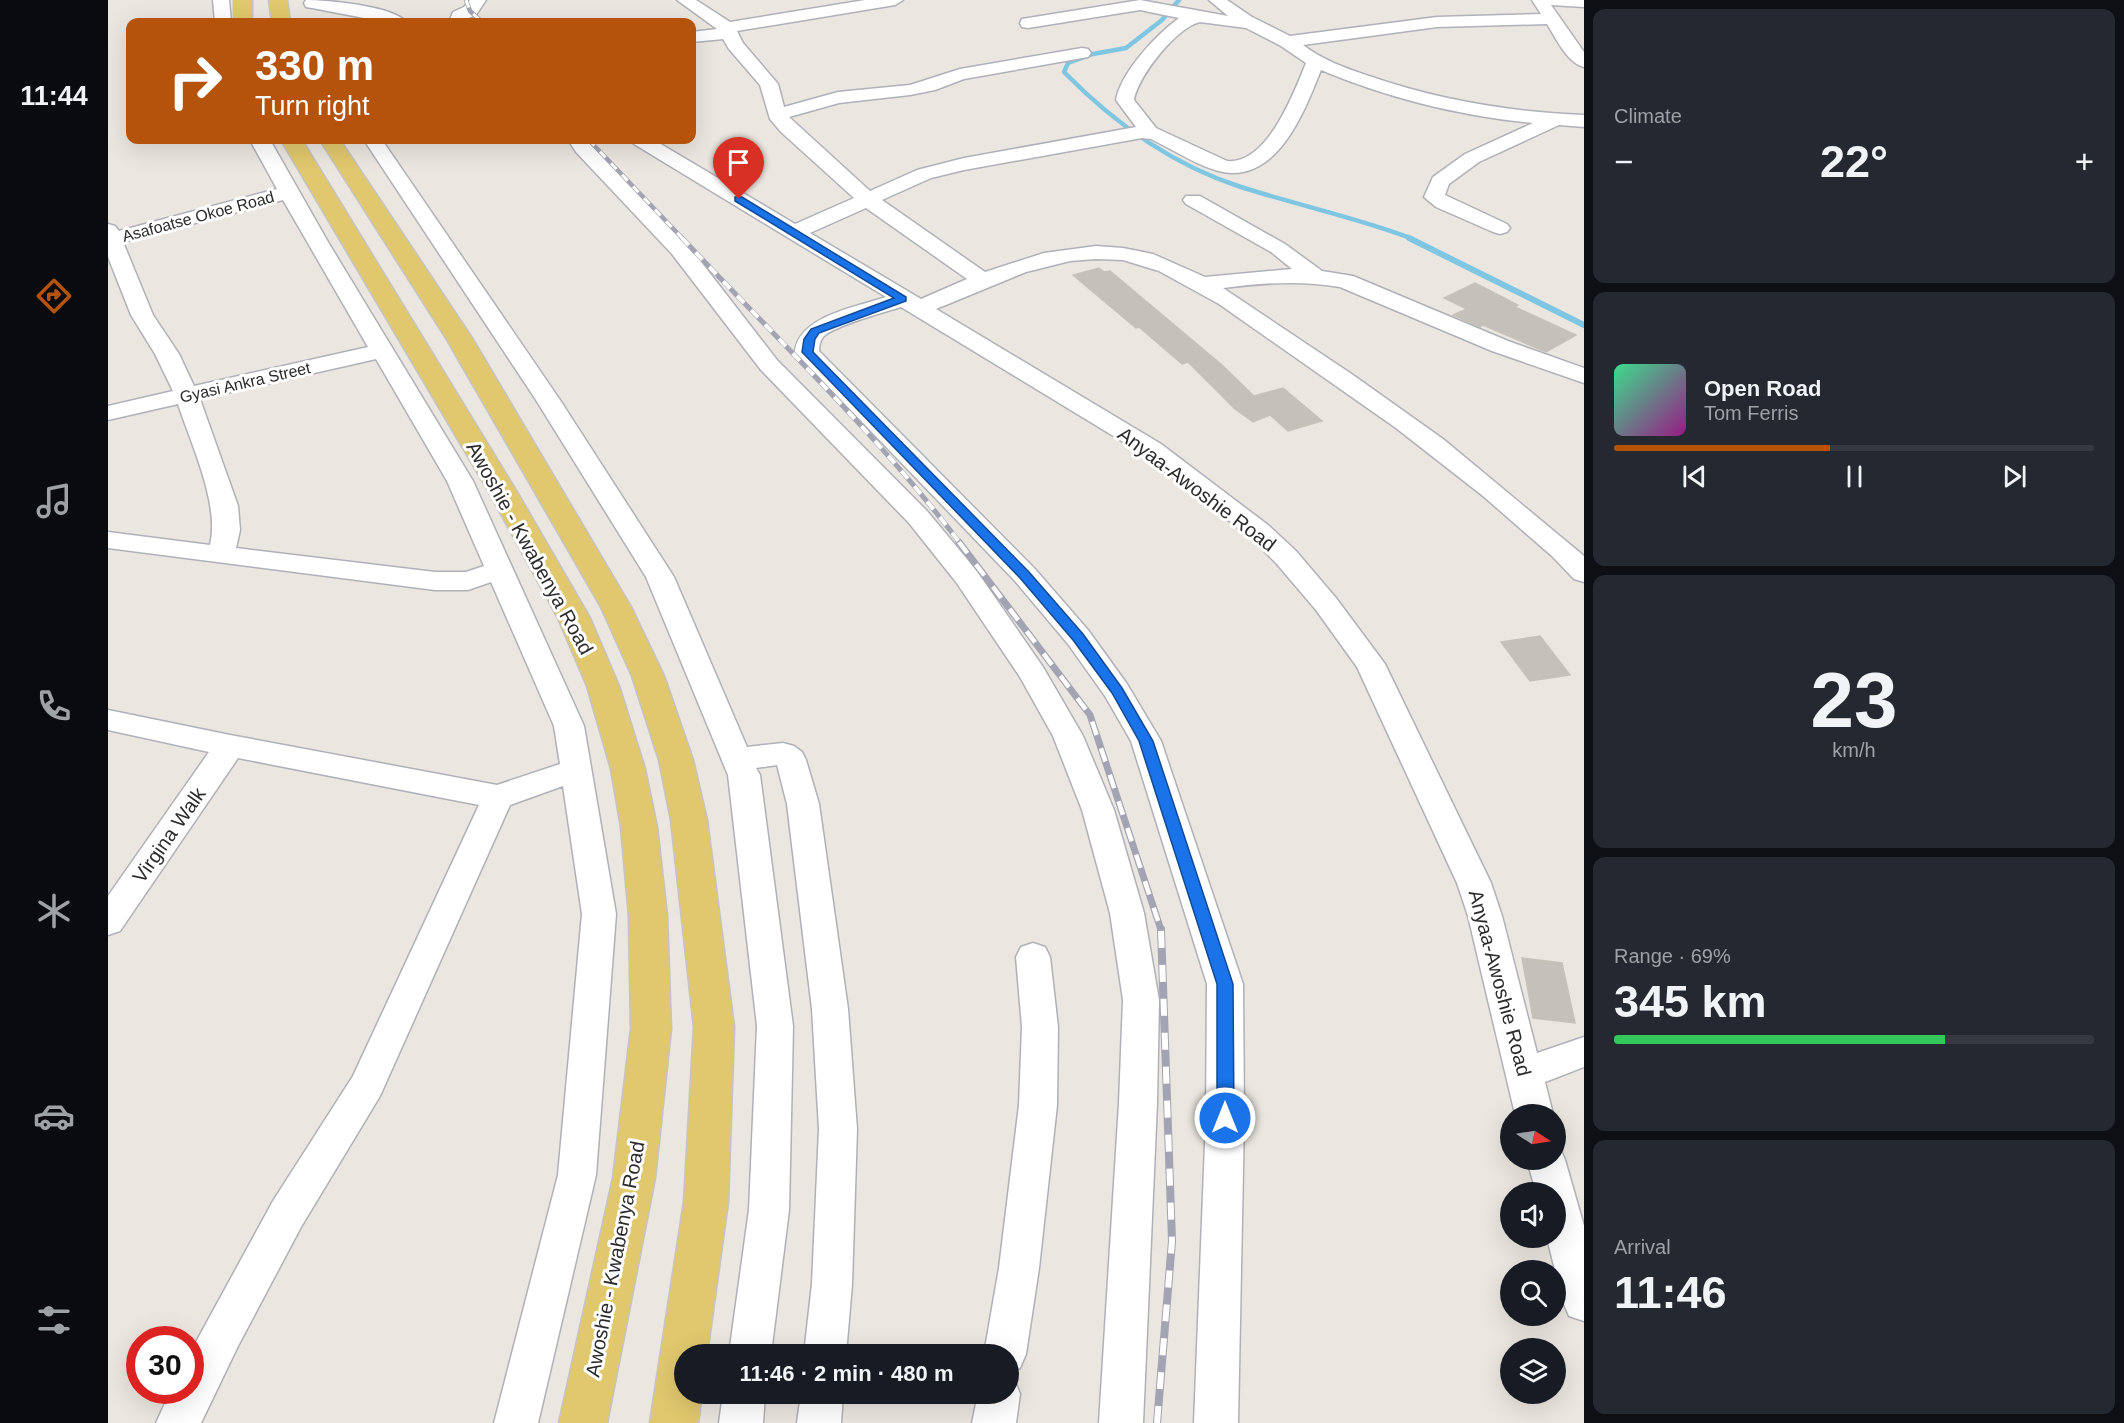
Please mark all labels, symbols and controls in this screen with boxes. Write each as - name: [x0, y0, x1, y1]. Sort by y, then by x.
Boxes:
- icon: right: [156, 42, 234, 120]
- text: 330 m: [255, 42, 374, 89]
- text: 11:44: [20, 81, 88, 111]
- text: Turn right: [255, 91, 370, 121]
- text: Climate: [1614, 105, 1682, 127]
- text: 22°: [1820, 136, 1888, 187]
- pin: [713, 137, 764, 199]
- text: −: [1614, 143, 1633, 180]
- text: +: [2075, 143, 2094, 180]
- icon: arrive: [722, 146, 755, 179]
- street label: Asafoatse Okoe Road: [120, 188, 276, 245]
- icon: directions: [33, 275, 75, 317]
- street label: Gyasi Ankra Street: [178, 359, 313, 406]
- text: Open Road: [1704, 376, 1821, 401]
- text: Tom Ferris: [1704, 402, 1798, 424]
- street label: Anyaa-Awoshie Road: [1114, 422, 1280, 556]
- street label: Awoshie - Kwabenya Road: [462, 438, 598, 658]
- icon: previous: [1678, 460, 1711, 493]
- icon: pause: [1838, 460, 1871, 493]
- icon: next: [1998, 460, 2031, 493]
- icon: music: [33, 480, 75, 522]
- text: 23: [1811, 656, 1897, 744]
- icon: phone: [33, 685, 75, 727]
- text: km/h: [1832, 739, 1876, 761]
- street label: Virgina Walk: [128, 782, 210, 887]
- street label: Anyaa-Awoshie Road: [1465, 887, 1535, 1079]
- icon: climate: [33, 890, 75, 932]
- text: Range · 69%: [1614, 945, 1731, 967]
- text: 345 km: [1614, 976, 1767, 1027]
- position arrow: [1193, 1086, 1257, 1150]
- icon: car: [33, 1095, 75, 1137]
- north arrow: [1500, 1104, 1566, 1170]
- map controls: [1500, 1104, 1566, 1404]
- street label: Awoshie - Kwabenya Road: [581, 1139, 649, 1379]
- button: sound: [1500, 1182, 1566, 1248]
- text: Arrival: [1614, 1236, 1671, 1258]
- button: search: [1500, 1260, 1566, 1326]
- text: 11:46: [1614, 1267, 1727, 1318]
- icon: filters: [33, 1299, 75, 1341]
- speed limit sign: 30: [126, 1326, 204, 1404]
- button: layers: [1500, 1338, 1566, 1404]
- text: 11:46 · 2 min · 480 m: [740, 1361, 954, 1386]

